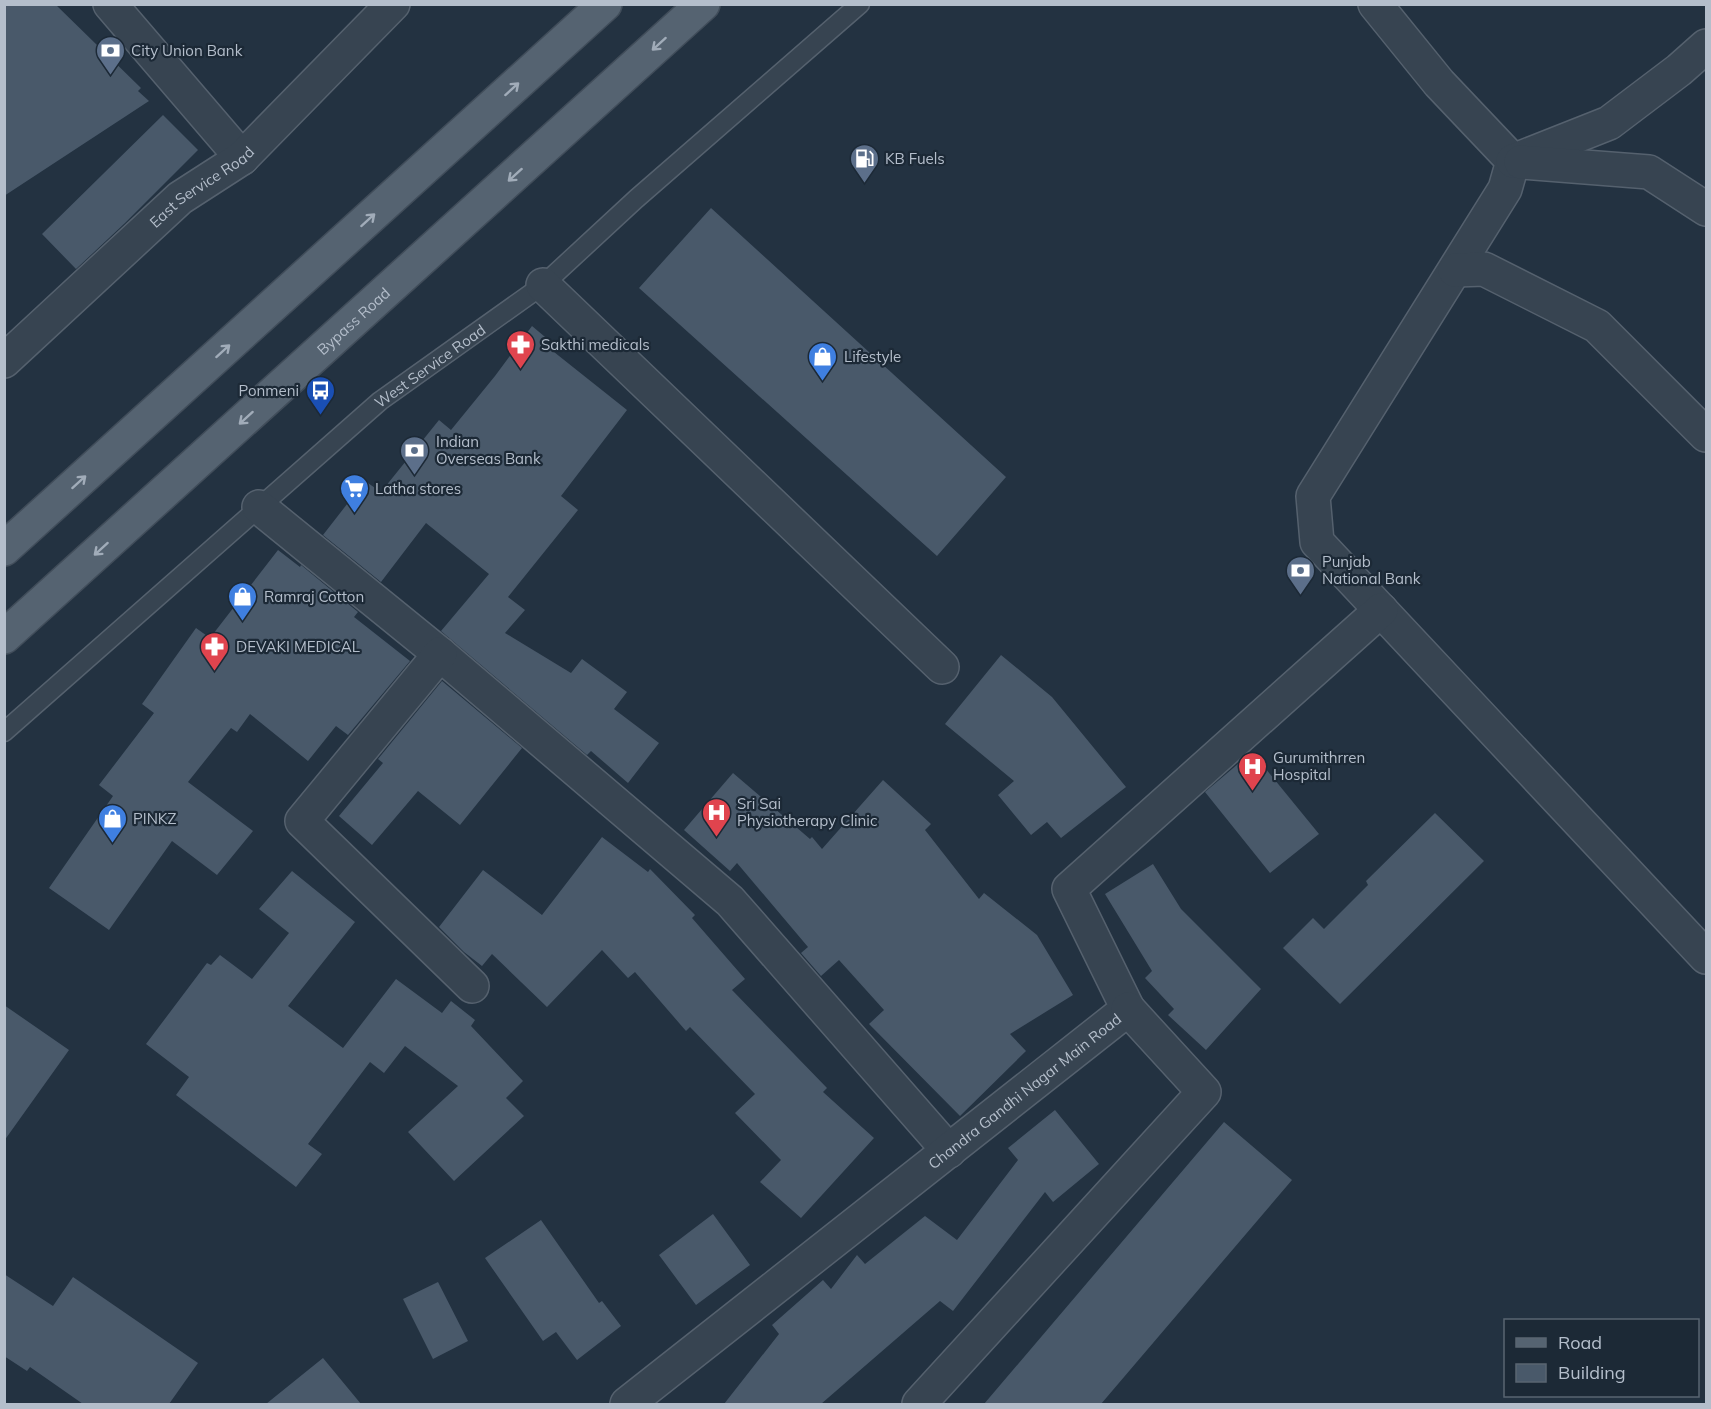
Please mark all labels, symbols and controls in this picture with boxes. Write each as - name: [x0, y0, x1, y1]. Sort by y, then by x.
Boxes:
- bank icon: City Union Bank: [94, 34, 126, 76]
- one-way arrow: [652, 37, 667, 51]
- place label: City Union Bank: [131, 41, 243, 60]
- one-way arrow: [504, 82, 519, 96]
- street label: East Service Road: [145, 142, 258, 231]
- fuel station icon: KB Fuels: [848, 142, 880, 184]
- place label: KB Fuels: [885, 149, 945, 168]
- one-way arrow: [507, 168, 522, 182]
- one-way arrow: [360, 213, 375, 227]
- street label: Bypass Road: [313, 283, 394, 359]
- street label: West Service Road: [371, 320, 489, 412]
- pharmacy icon: Sakthi medicals: [504, 328, 536, 370]
- place label: Sakthi medicals: [541, 335, 650, 354]
- shop icon: Lifestyle: [807, 340, 839, 382]
- one-way arrow: [216, 344, 231, 358]
- place label: Lifestyle: [844, 347, 901, 366]
- bus stop icon: Ponmeni: [304, 374, 336, 416]
- place label: Ponmeni: [239, 381, 299, 400]
- one-way arrow: [238, 411, 253, 425]
- place label: Indian Overseas Bank: [436, 432, 541, 468]
- bank icon: Indian Overseas Bank: [399, 434, 431, 476]
- supermarket icon: Latha stores: [338, 472, 370, 514]
- one-way arrow: [71, 475, 86, 489]
- place label: Latha stores: [375, 479, 461, 498]
- one-way arrow: [94, 542, 109, 556]
- place label: Punjab National Bank: [1322, 552, 1421, 588]
- bank icon: Punjab National Bank: [1285, 554, 1317, 596]
- shop icon: Ramraj Cotton: [227, 580, 259, 622]
- place label: Ramraj Cotton: [264, 587, 364, 606]
- pharmacy icon: DEVAKI MEDICAL: [199, 630, 231, 672]
- place label: DEVAKI MEDICAL: [236, 637, 360, 656]
- place label: Gurumithrren Hospital: [1273, 748, 1365, 784]
- hospital icon: Gurumithrren Hospital: [1236, 750, 1268, 792]
- place label: Sri Sai Physiotherapy Clinic: [737, 794, 877, 830]
- hospital icon: Sri Sai Physiotherapy Clinic: [700, 796, 732, 838]
- shop icon: PINKZ: [96, 802, 128, 844]
- place label: PINKZ: [133, 809, 176, 828]
- street label: Chandra Gandhi Nagar Main Road: [924, 1009, 1125, 1173]
- legend: [1504, 1319, 1699, 1397]
- text: Road: [1558, 1331, 1602, 1354]
- text: Building: [1558, 1361, 1626, 1384]

